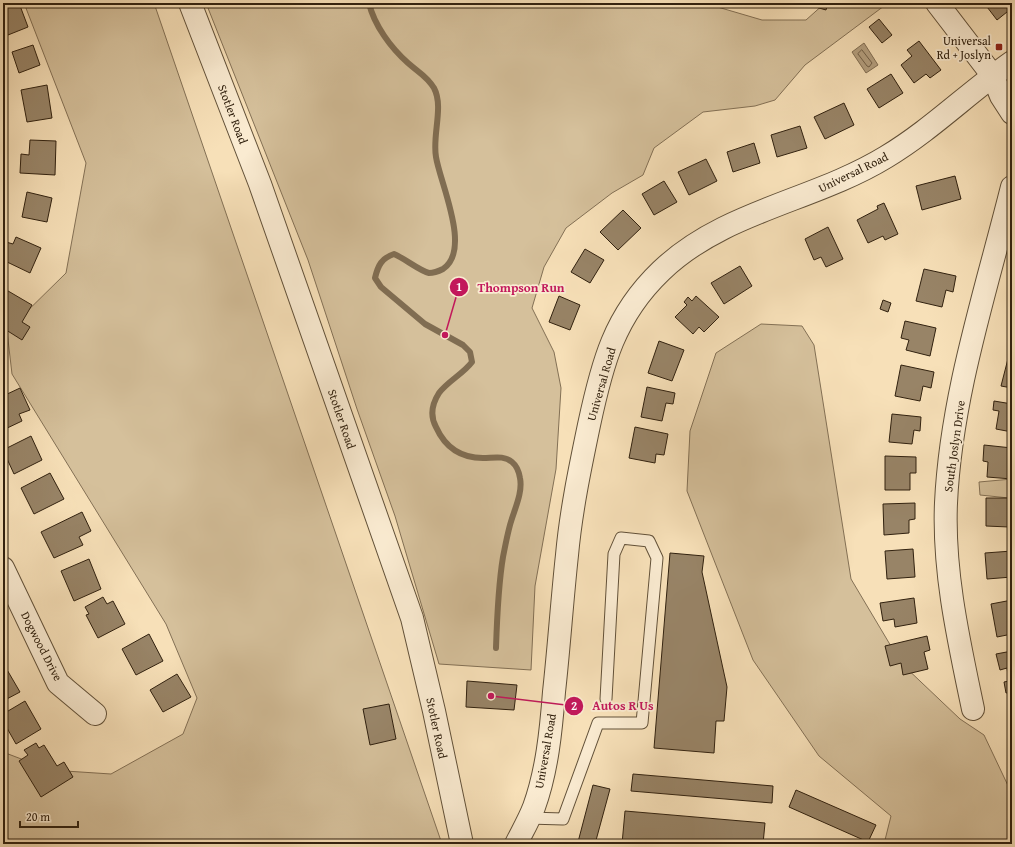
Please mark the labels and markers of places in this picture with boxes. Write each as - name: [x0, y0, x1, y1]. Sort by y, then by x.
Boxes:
- place label: Universal Rd + Joslyn: [937, 32, 992, 63]
- marker: Universal Rd + Joslyn: [994, 42, 1004, 52]
- callout: Thompson Run: [449, 275, 572, 300]
- callout: Autos R Us: [564, 693, 662, 718]

